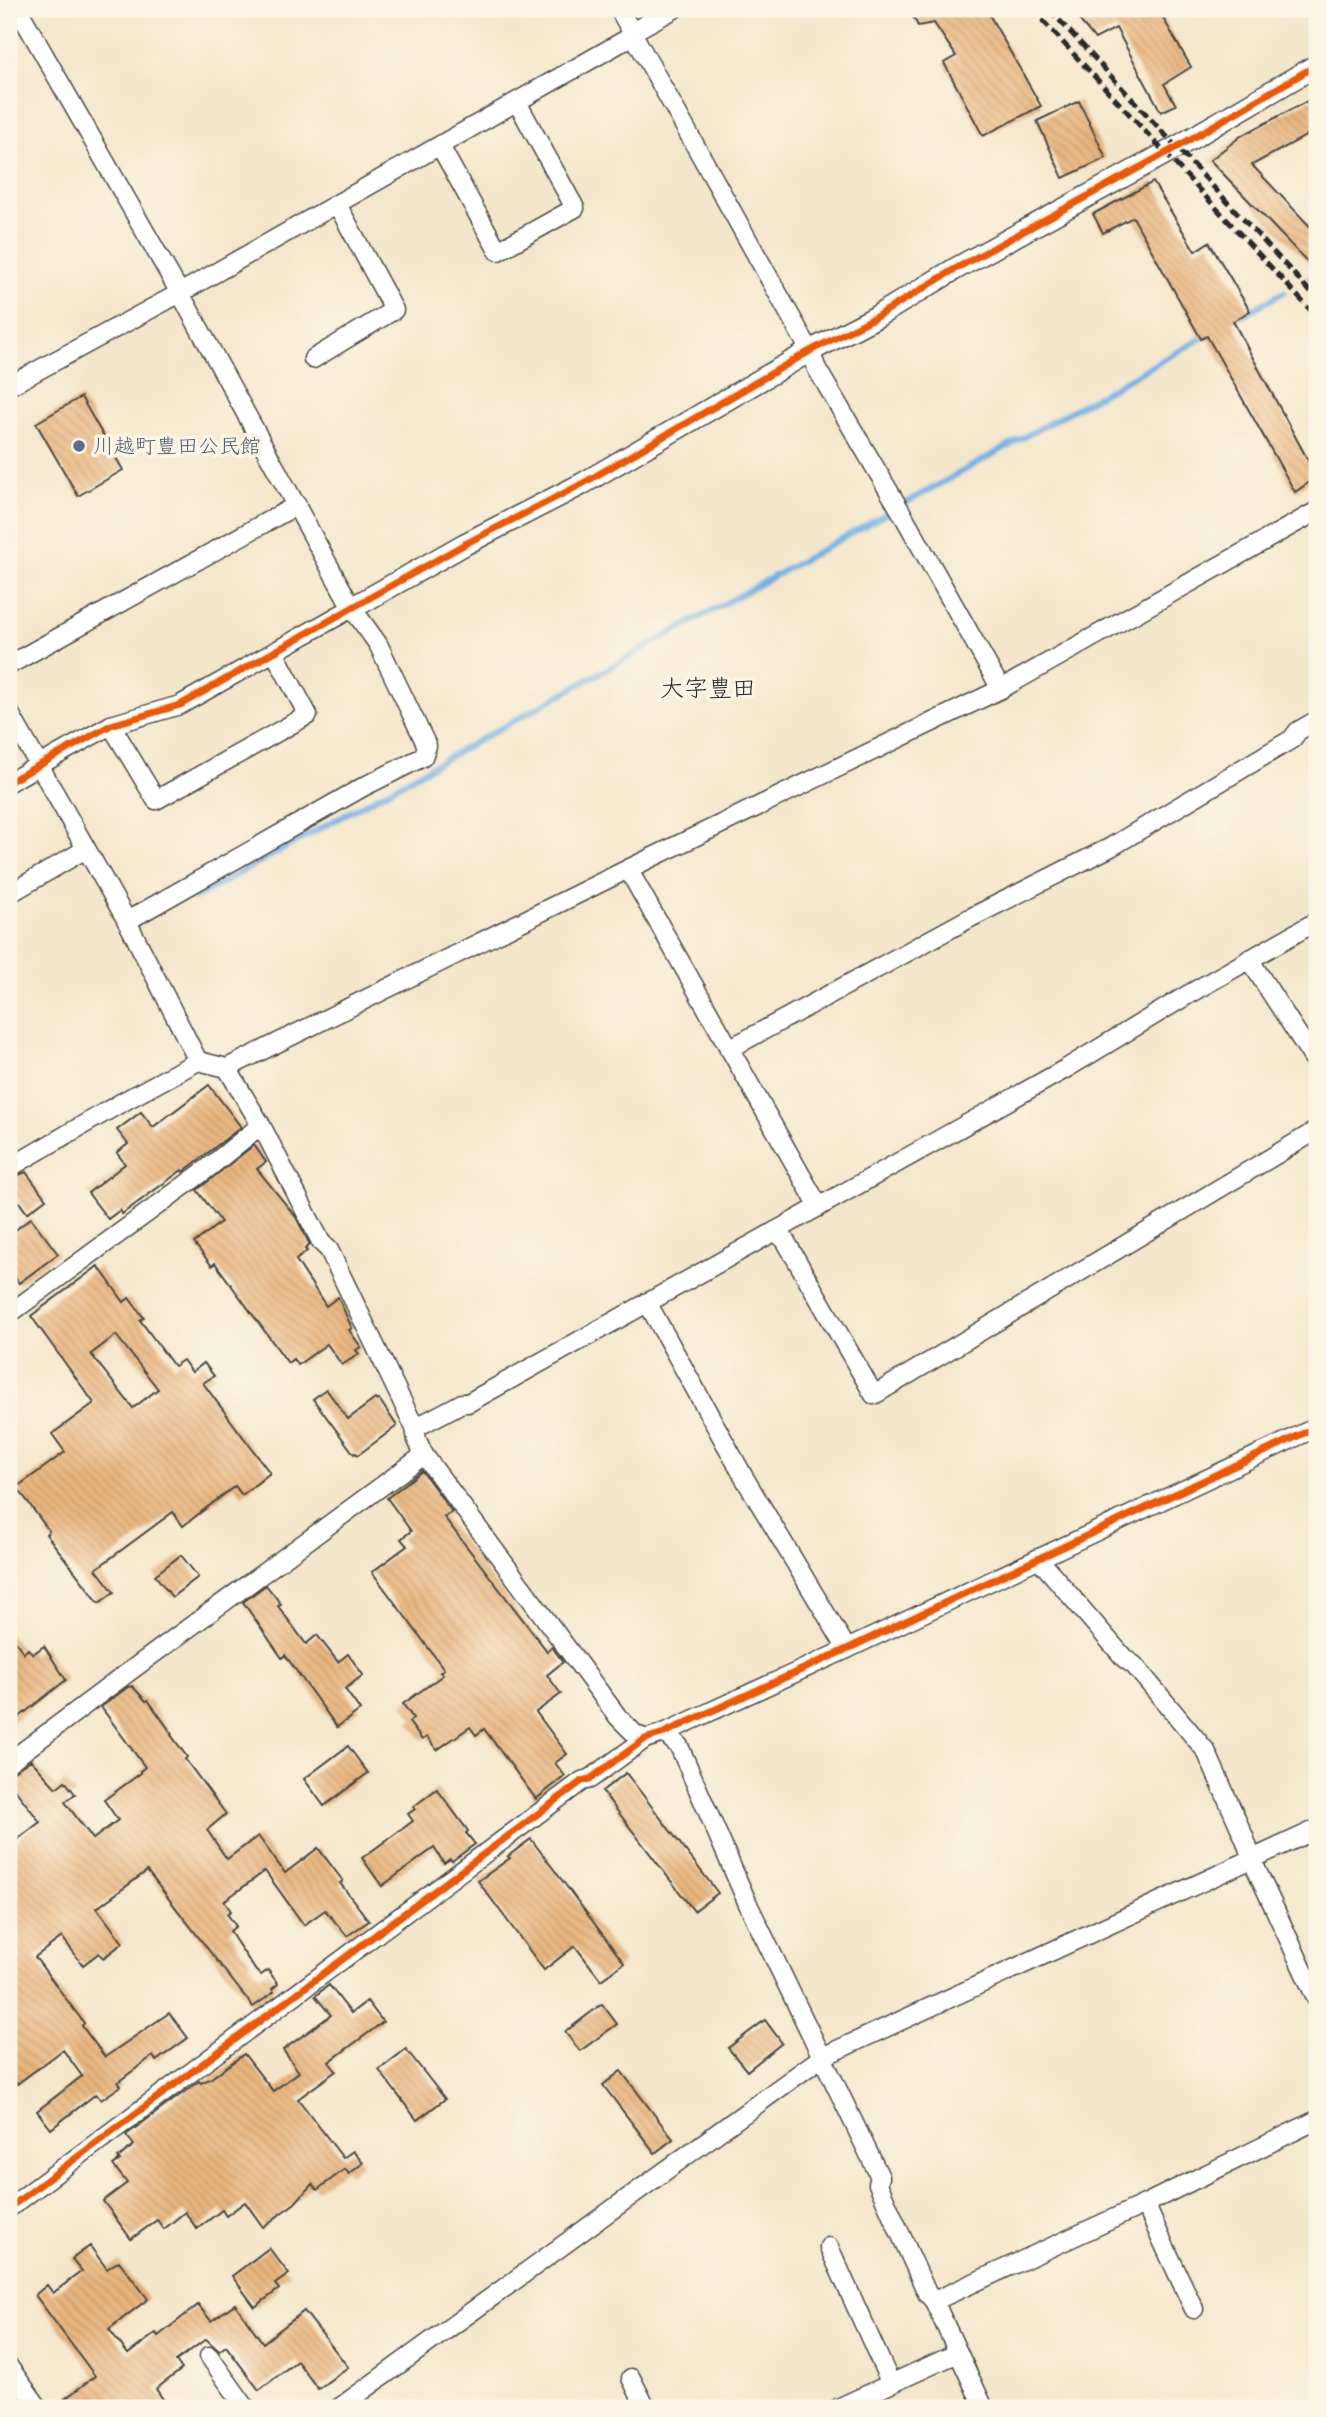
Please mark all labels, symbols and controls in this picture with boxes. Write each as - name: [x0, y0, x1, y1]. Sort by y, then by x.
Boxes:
- place label: 川越町豊田公民館: [93, 433, 261, 461]
- marker: 川越町豊田公民館: [71, 438, 87, 454]
- district label: 大字豊田: [660, 674, 756, 705]

